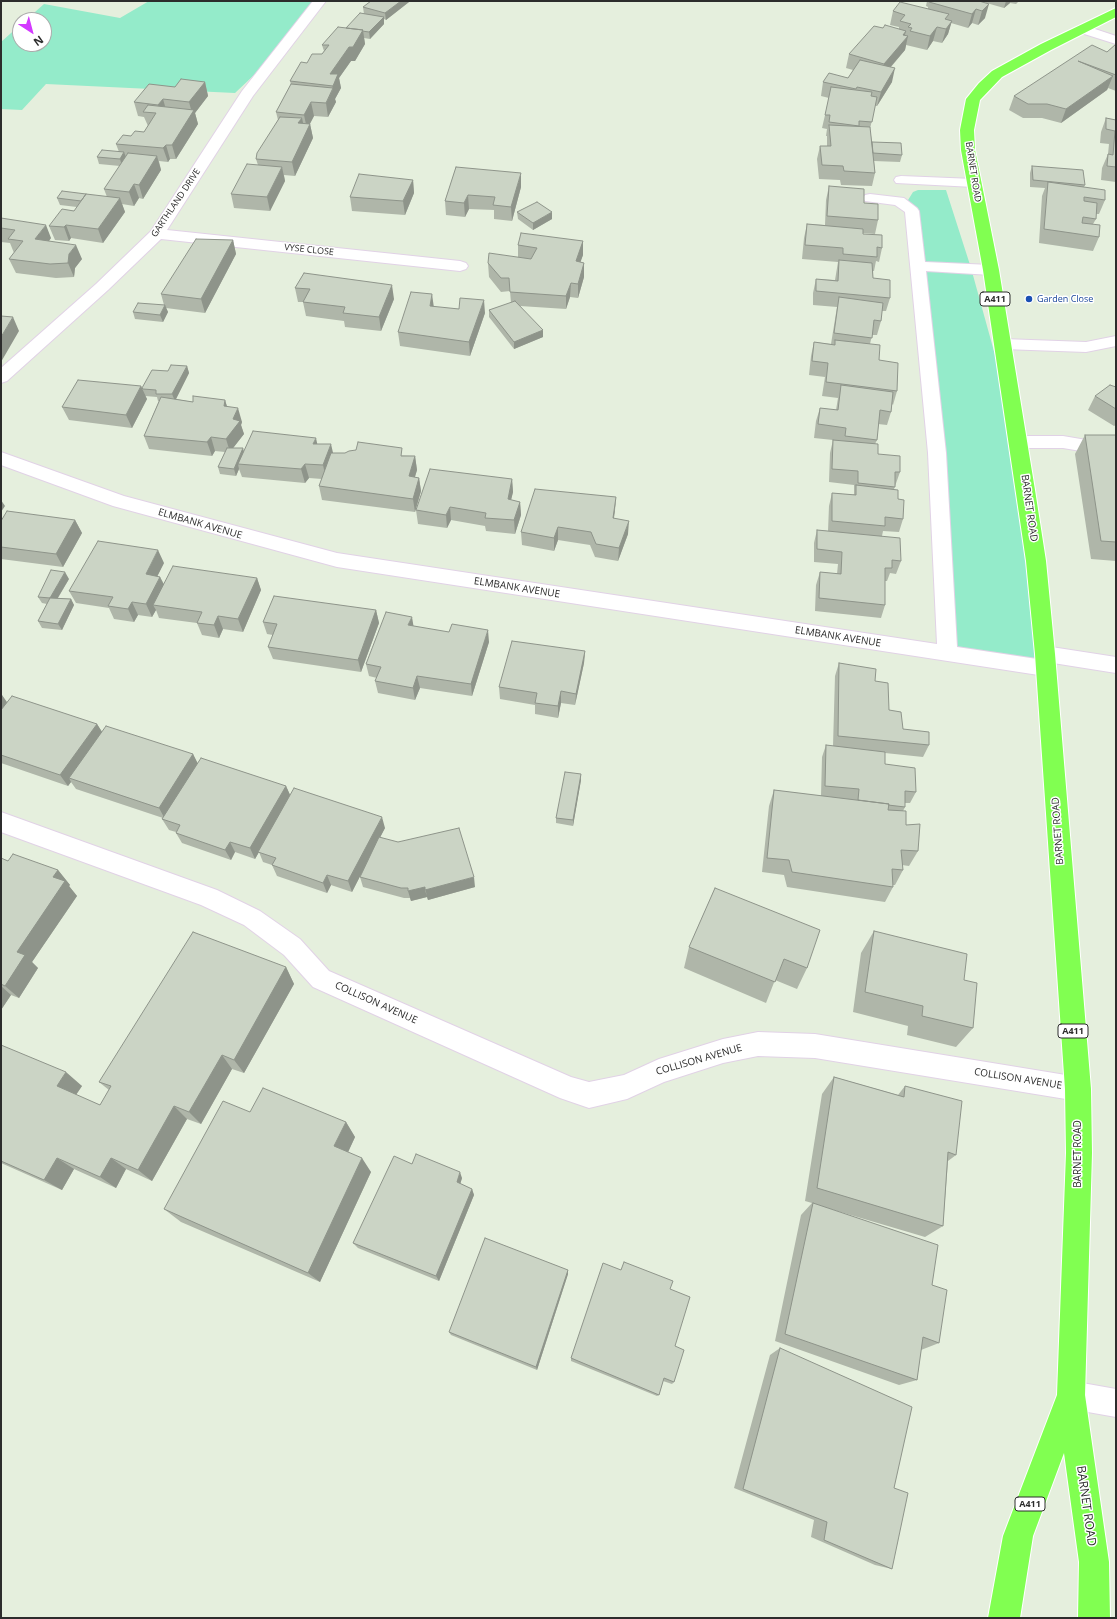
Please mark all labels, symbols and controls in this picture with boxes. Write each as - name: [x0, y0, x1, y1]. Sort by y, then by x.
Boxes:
- north arrow: [12, 12, 52, 52]
- text: N: [31, 33, 47, 50]
- street label: BARNET ROAD: [963, 141, 983, 203]
- street label: GARTHLAND DRIVE: [149, 167, 203, 239]
- street label: VYSE CLOSE: [284, 242, 334, 258]
- road number: A411: [980, 292, 1010, 306]
- marker: Garden Close: [1024, 294, 1034, 304]
- place label: Garden Close: [1037, 294, 1093, 304]
- street label: BARNET ROAD: [1018, 474, 1040, 542]
- street label: ELMBANK AVENUE: [157, 506, 243, 542]
- street label: ELMBANK AVENUE: [473, 575, 561, 601]
- street label: ELMBANK AVENUE: [794, 624, 882, 650]
- street label: BARNET ROAD: [1050, 797, 1066, 865]
- street label: COLLISON AVENUE: [333, 979, 419, 1027]
- road number: A411: [1058, 1024, 1088, 1038]
- street label: COLLISON AVENUE: [655, 1042, 743, 1078]
- street label: COLLISON AVENUE: [973, 1066, 1063, 1092]
- street label: BARNET ROAD: [1072, 1120, 1084, 1188]
- street label: BARNET ROAD: [1073, 1465, 1099, 1547]
- road number: A411: [1015, 1497, 1045, 1511]

